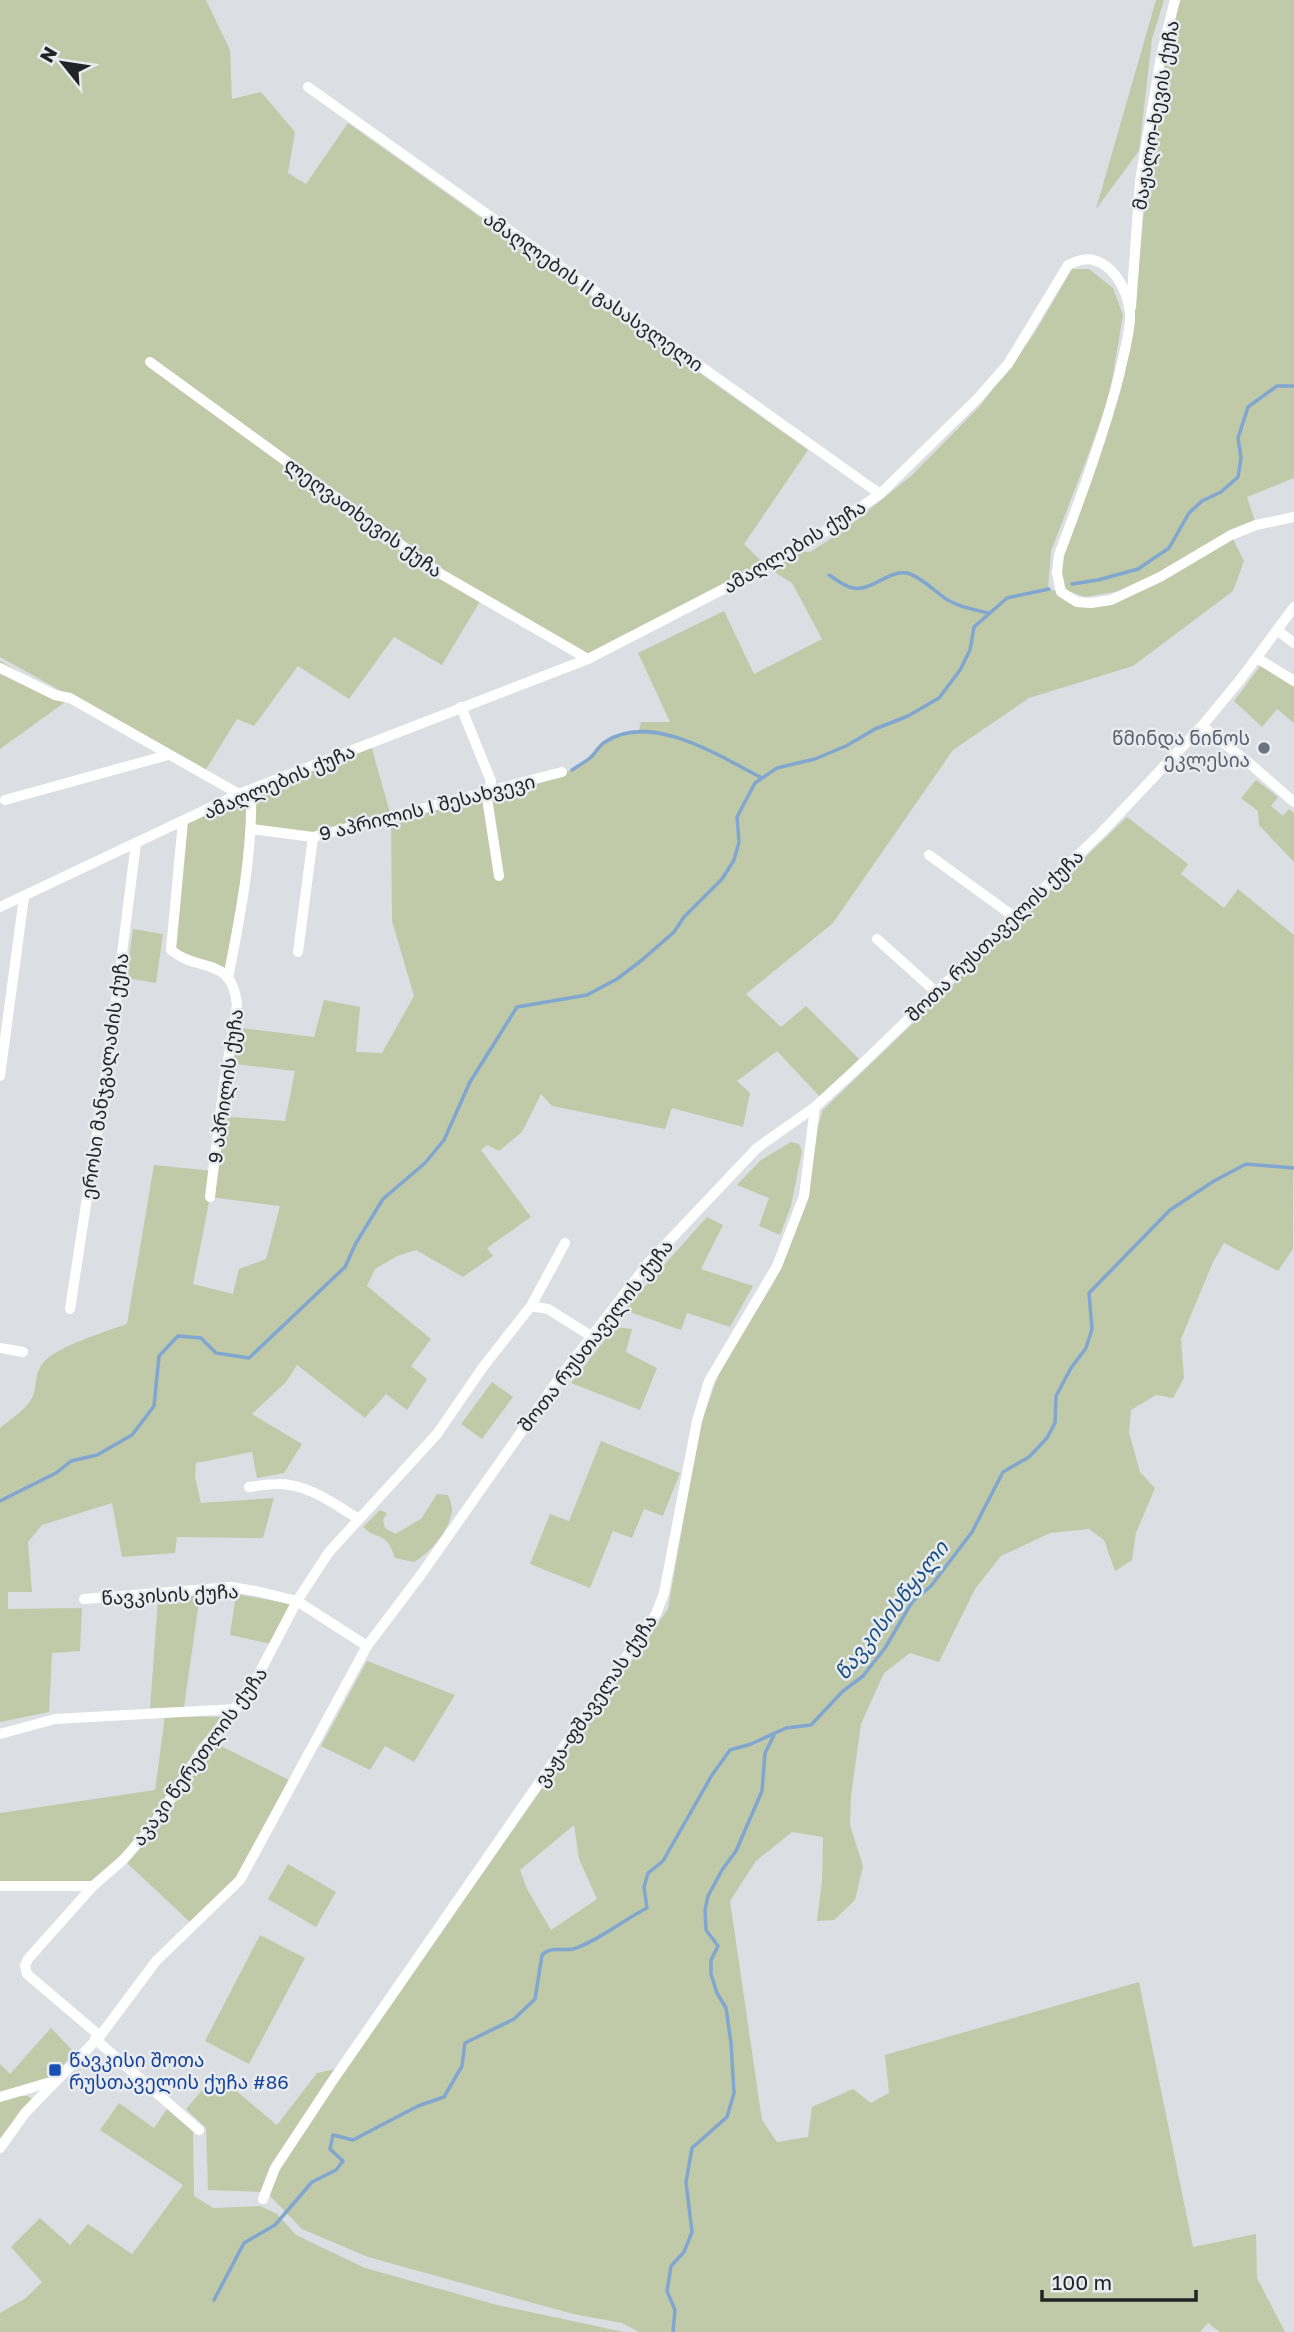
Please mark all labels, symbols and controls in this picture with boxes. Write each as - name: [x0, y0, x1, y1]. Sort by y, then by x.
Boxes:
- street label: მაჟალო-ხევის ქუჩა: [1127, 18, 1185, 212]
- north arrow: [28, 28, 98, 98]
- text: N: [34, 42, 61, 66]
- street label: ამაღლების II გასასვლელი: [478, 206, 708, 378]
- street label: ლეღვათხევის ქუჩა: [279, 452, 447, 584]
- street label: ამაღლების ქუჩა: [718, 494, 871, 599]
- place label: წმინდა ნინოს ეკლესია: [1112, 726, 1250, 773]
- street label: ამაღლების ქუჩა: [200, 739, 359, 825]
- marker: წმინდა ნინოს ეკლესია: [1256, 740, 1272, 756]
- street label: 9 აპრილის I შესახვევი: [317, 769, 538, 847]
- street label: შოთა რუსთაველის ქუჩა: [900, 844, 1089, 1027]
- street label: ეროსი მანჯგალაძის ქუჩა: [75, 951, 135, 1201]
- street label: 9 აპრილის ქუჩა: [203, 1007, 249, 1165]
- street label: შოთა რუსთაველის ქუჩა: [513, 1234, 679, 1437]
- water label: წავკისისწყალი: [829, 1535, 955, 1685]
- street label: წავკისის ქუჩა: [101, 1579, 239, 1610]
- street label: ვაჟა-ფშაველას ქუჩა: [529, 1610, 663, 1791]
- street label: აკაკი წერეთლის ქუჩა: [126, 1662, 273, 1851]
- place label: წავკისი შოთა რუსთაველის ქუჩა #86: [69, 2048, 289, 2095]
- marker: წავკისი შოთა რუსთაველის ქუჩა #86: [47, 2062, 63, 2078]
- scale bar: [1042, 2258, 1196, 2302]
- text: 100 m: [1052, 2269, 1112, 2295]

